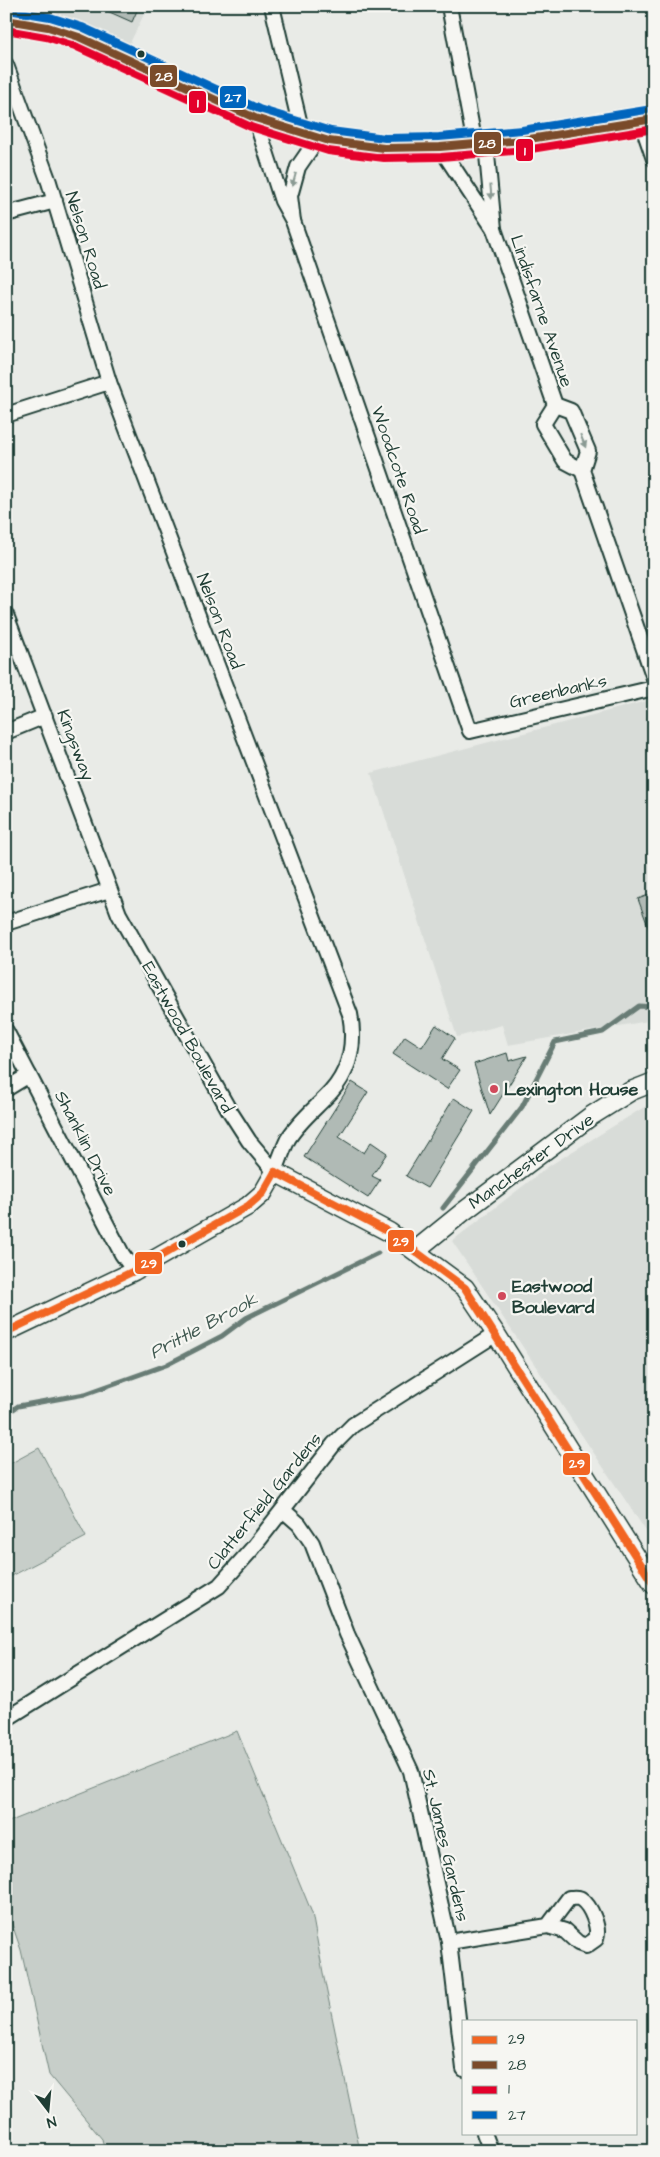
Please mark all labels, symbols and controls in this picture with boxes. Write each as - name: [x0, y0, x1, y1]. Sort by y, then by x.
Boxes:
- unlabelled marker: [136, 49, 146, 59]
- line badge: 28: [149, 64, 178, 88]
- text: 28: [154, 67, 173, 87]
- line badge: 27: [219, 85, 247, 109]
- text: 27: [224, 88, 242, 108]
- line badge: 1: [188, 90, 207, 114]
- text: 1: [197, 93, 199, 113]
- line badge: 28: [473, 131, 502, 155]
- text: 28: [477, 134, 496, 154]
- line badge: 1: [515, 138, 534, 162]
- text: 1: [524, 141, 526, 161]
- one-way arrow: [290, 172, 298, 187]
- one-way arrow: [487, 185, 495, 201]
- street label: Nelson Road: [59, 188, 112, 292]
- street label: Lindisfarne Avenue: [504, 232, 579, 391]
- street label: Woodcote Road: [365, 403, 432, 537]
- one-way arrow: [580, 433, 588, 448]
- street label: Nelson Road: [190, 570, 249, 673]
- street label: Greenbanks: [507, 668, 609, 715]
- street label: Kingsway: [50, 706, 101, 785]
- street label: Eastwood Boulevard: [136, 957, 240, 1117]
- place label: Lexington House: [504, 1077, 638, 1103]
- marker: Lexington House: [488, 1083, 500, 1095]
- street label: Shanklin Drive: [48, 1086, 123, 1200]
- street label: Manchester Drive: [463, 1107, 599, 1216]
- line badge: 29: [387, 1229, 415, 1253]
- text: 29: [392, 1232, 409, 1252]
- unlabelled marker: [177, 1239, 187, 1249]
- line badge: 29: [134, 1251, 163, 1275]
- text: 29: [140, 1254, 157, 1274]
- place label: Eastwood Boulevard: [512, 1274, 595, 1320]
- water label: Prittle Brook: [145, 1286, 263, 1366]
- marker: Eastwood Boulevard: [496, 1290, 508, 1302]
- street label: Clatterfield Gardens: [201, 1427, 328, 1575]
- line badge: 29: [562, 1452, 591, 1476]
- text: 29: [568, 1454, 585, 1474]
- street label: St. James Gardens: [416, 1766, 475, 1924]
- legend: [462, 2020, 638, 2134]
- text: 29: [508, 2029, 525, 2050]
- text: 28: [508, 2055, 527, 2076]
- text: 1: [508, 2079, 510, 2100]
- north arrow: [22, 2084, 72, 2134]
- text: 27: [508, 2105, 526, 2126]
- text: N: [44, 2111, 58, 2132]

